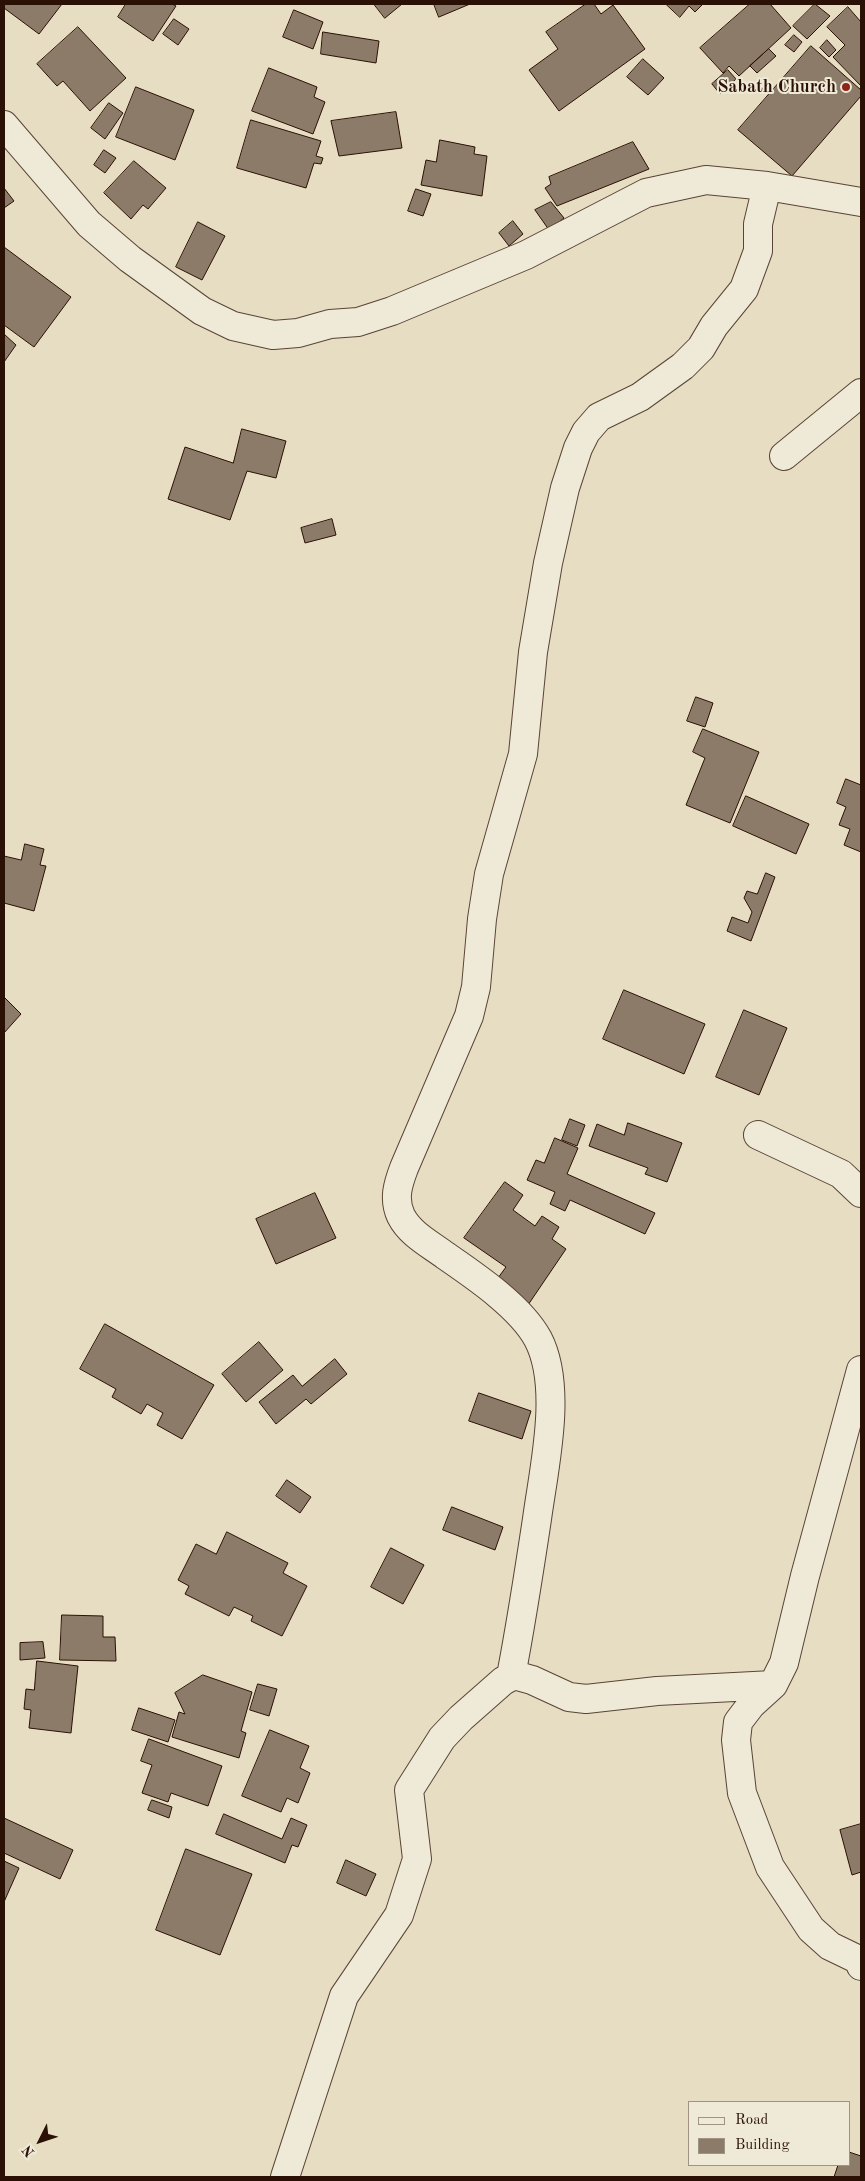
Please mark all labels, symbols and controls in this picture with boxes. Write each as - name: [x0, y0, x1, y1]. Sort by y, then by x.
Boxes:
- place label: Sabath Church: [717, 76, 836, 98]
- marker: Sabath Church: [840, 81, 852, 93]
- legend: [688, 2101, 850, 2166]
- text: Road: [735, 2113, 768, 2128]
- north arrow: [15, 2116, 65, 2166]
- text: Building: [735, 2138, 790, 2153]
- text: N: [20, 2142, 37, 2159]

